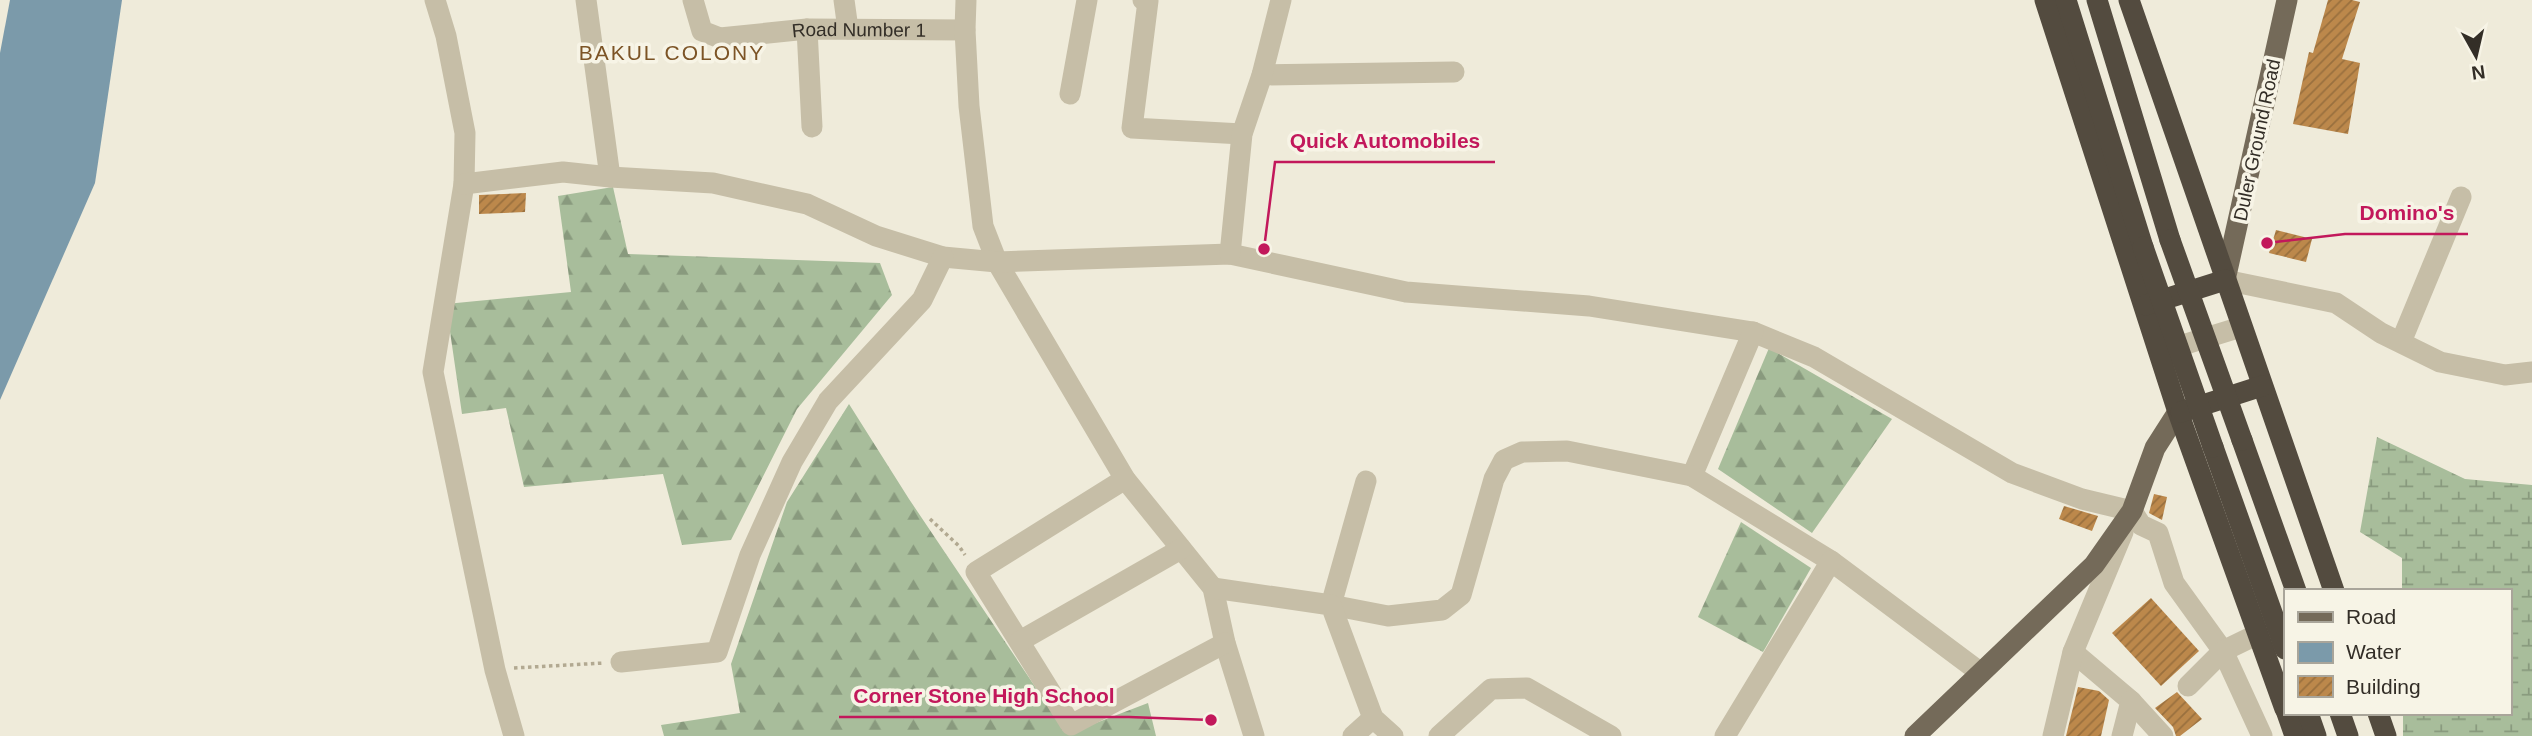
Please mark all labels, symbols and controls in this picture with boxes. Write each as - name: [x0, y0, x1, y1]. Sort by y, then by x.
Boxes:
- street label: Road Number 1: [791, 18, 926, 41]
- north arrow: [2441, 21, 2511, 91]
- district label: BAKUL COLONY: [579, 41, 765, 64]
- street label: Duler Ground Road: [2230, 57, 2284, 223]
- text: N: [2470, 61, 2487, 84]
- callout: Quick Automobiles: [1275, 120, 1495, 162]
- text: Quick Automobiles: [1290, 129, 1480, 152]
- callout: Domino's: [2345, 192, 2468, 234]
- text: Domino's: [2360, 201, 2454, 224]
- legend: [2284, 589, 2511, 715]
- text: Road: [2346, 605, 2396, 628]
- text: Water: [2346, 640, 2401, 663]
- callout: Corner Stone High School: [839, 675, 1129, 717]
- text: Building: [2346, 675, 2421, 698]
- text: Corner Stone High School: [853, 684, 1115, 707]

